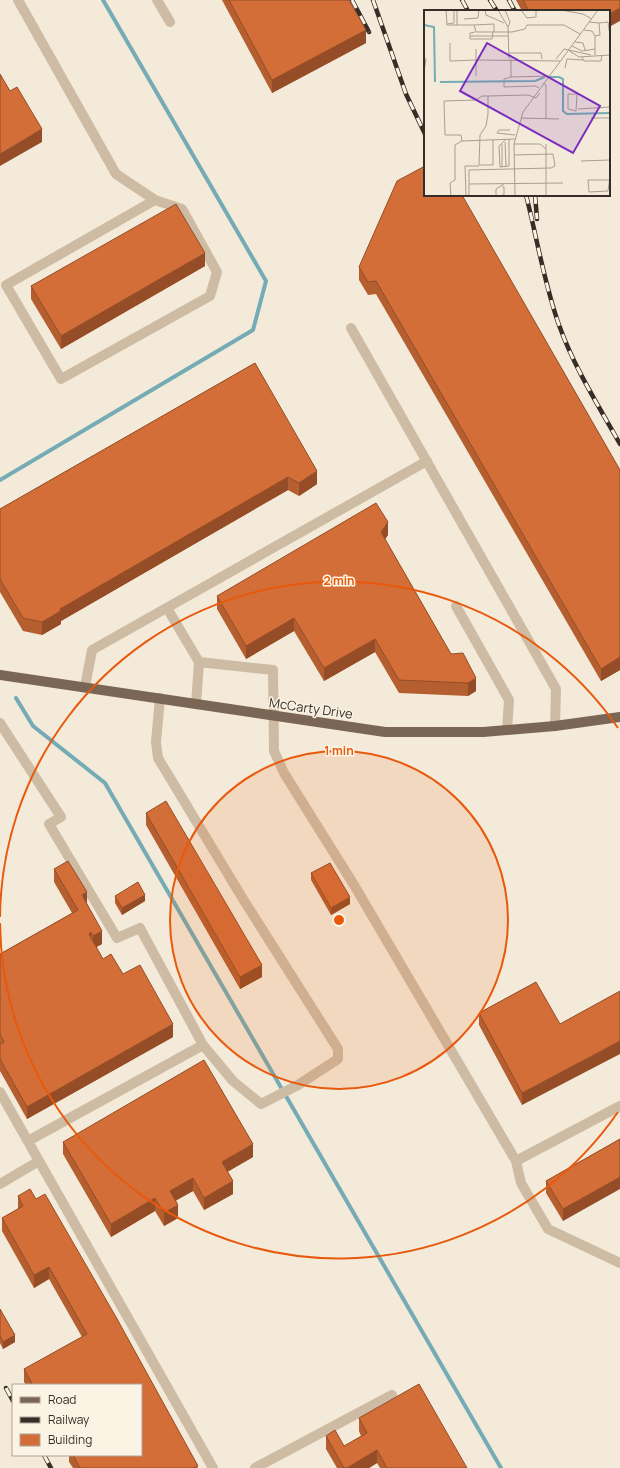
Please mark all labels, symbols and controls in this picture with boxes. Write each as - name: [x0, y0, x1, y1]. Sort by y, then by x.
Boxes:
- inset map: [424, 10, 610, 196]
- text: 2 min: [323, 572, 355, 589]
- street label: McCarty Drive: [268, 693, 354, 723]
- text: 1 min: [324, 742, 354, 759]
- centre of rings: [332, 913, 346, 927]
- legend: [12, 1384, 142, 1456]
- text: Road: [48, 1391, 76, 1408]
- text: Railway: [48, 1411, 90, 1428]
- text: Building: [48, 1431, 92, 1448]

